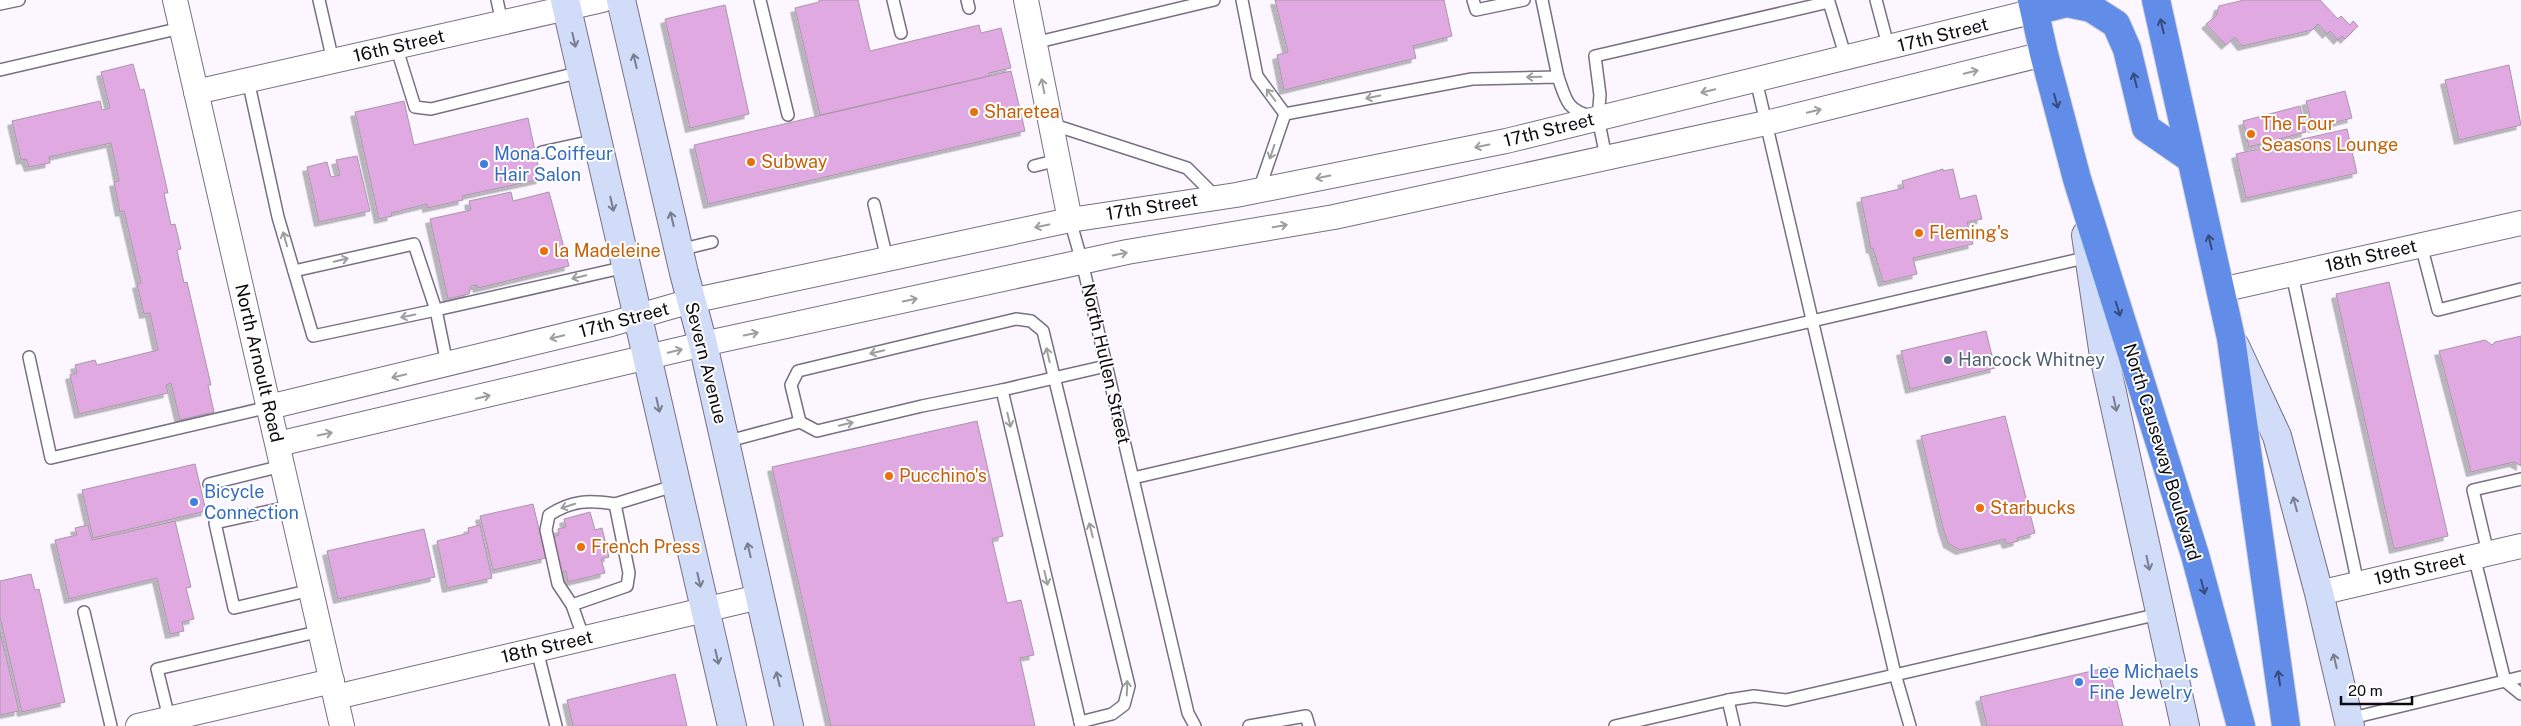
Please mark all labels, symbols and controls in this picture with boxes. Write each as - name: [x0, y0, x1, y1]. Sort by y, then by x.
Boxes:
- street label: 17th Street: [1895, 13, 1990, 56]
- one-way arrow: [2157, 19, 2166, 35]
- street label: 16th Street: [351, 25, 446, 66]
- one-way arrow: [570, 31, 579, 47]
- one-way arrow: [630, 54, 639, 70]
- one-way arrow: [1963, 67, 1979, 76]
- one-way arrow: [1526, 73, 1542, 82]
- one-way arrow: [2130, 73, 2139, 89]
- one-way arrow: [1038, 79, 1048, 95]
- one-way arrow: [1701, 87, 1717, 96]
- one-way arrow: [1266, 88, 1276, 102]
- one-way arrow: [2052, 92, 2062, 108]
- one-way arrow: [1366, 93, 1382, 103]
- place label: Sharetea: [984, 101, 1060, 122]
- marker: Sharetea: [968, 106, 980, 118]
- one-way arrow: [1805, 106, 1821, 115]
- street label: 17th Street: [1501, 108, 1596, 151]
- place label: The Four Seasons Lounge: [2261, 113, 2398, 155]
- marker: The Four Seasons Lounge: [2245, 128, 2257, 140]
- one-way arrow: [1475, 141, 1491, 151]
- place label: Mona Coiffeur Hair Salon: [494, 143, 613, 185]
- one-way arrow: [1267, 144, 1276, 159]
- place label: Subway: [761, 151, 828, 172]
- marker: Subway: [745, 156, 757, 168]
- marker: Mona Coiffeur Hair Salon: [478, 158, 490, 170]
- one-way arrow: [1315, 173, 1331, 183]
- street label: 17th Street: [1105, 189, 1199, 224]
- one-way arrow: [608, 196, 617, 212]
- one-way arrow: [667, 212, 676, 228]
- one-way arrow: [1271, 220, 1287, 230]
- one-way arrow: [1035, 222, 1051, 231]
- place label: Fleming's: [1929, 222, 2009, 243]
- marker: Fleming's: [1913, 227, 1925, 239]
- one-way arrow: [279, 232, 289, 248]
- one-way arrow: [2205, 234, 2214, 250]
- street label: 18th Street: [2323, 235, 2419, 276]
- place label: la Madeleine: [554, 240, 661, 261]
- marker: la Madeleine: [538, 245, 550, 257]
- one-way arrow: [1111, 248, 1127, 258]
- one-way arrow: [333, 255, 349, 264]
- one-way arrow: [571, 273, 587, 282]
- street label: North Arnoult Road: [231, 282, 288, 444]
- street label: North Hullen Street: [1078, 282, 1135, 446]
- one-way arrow: [901, 295, 917, 304]
- street label: 17th Street: [576, 297, 671, 342]
- street label: Severn Avenue: [681, 300, 732, 426]
- one-way arrow: [2113, 301, 2123, 317]
- one-way arrow: [400, 312, 416, 321]
- one-way arrow: [742, 329, 758, 338]
- one-way arrow: [549, 333, 565, 342]
- street label: North Causeway Boulevard: [2119, 341, 2206, 563]
- one-way arrow: [667, 346, 683, 355]
- one-way arrow: [1043, 347, 1052, 363]
- one-way arrow: [870, 348, 886, 357]
- place label: Hancock Whitney: [1958, 349, 2105, 370]
- marker: Hancock Whitney: [1942, 354, 1954, 366]
- one-way arrow: [391, 372, 407, 381]
- one-way arrow: [475, 392, 491, 401]
- one-way arrow: [2110, 395, 2120, 411]
- one-way arrow: [654, 397, 663, 413]
- one-way arrow: [1005, 412, 1014, 428]
- one-way arrow: [838, 419, 854, 428]
- one-way arrow: [317, 429, 333, 438]
- place label: Pucchino's: [899, 465, 987, 486]
- marker: Pucchino's: [883, 470, 895, 482]
- place label: Bicycle Connection: [204, 481, 299, 523]
- marker: Bicycle Connection: [188, 496, 200, 508]
- one-way arrow: [2290, 496, 2299, 512]
- place label: Starbucks: [1990, 497, 2075, 518]
- one-way arrow: [560, 501, 576, 511]
- marker: Starbucks: [1974, 502, 1986, 514]
- one-way arrow: [1086, 522, 1095, 538]
- place label: French Press: [591, 536, 700, 557]
- marker: French Press: [575, 541, 587, 553]
- one-way arrow: [743, 542, 753, 558]
- street label: 19th Street: [2372, 548, 2468, 589]
- one-way arrow: [2144, 554, 2153, 570]
- one-way arrow: [1042, 570, 1051, 586]
- one-way arrow: [695, 572, 704, 588]
- one-way arrow: [2199, 578, 2208, 594]
- street label: 18th Street: [499, 626, 595, 667]
- one-way arrow: [713, 649, 722, 665]
- one-way arrow: [2330, 654, 2339, 670]
- place label: Lee Michaels Fine Jewelry: [2089, 661, 2199, 703]
- one-way arrow: [2274, 670, 2284, 686]
- one-way arrow: [773, 671, 782, 687]
- scale bar: [2341, 674, 2412, 706]
- marker: Lee Michaels Fine Jewelry: [2073, 676, 2085, 688]
- one-way arrow: [1122, 680, 1131, 696]
- text: 20 m: [2348, 682, 2383, 699]

